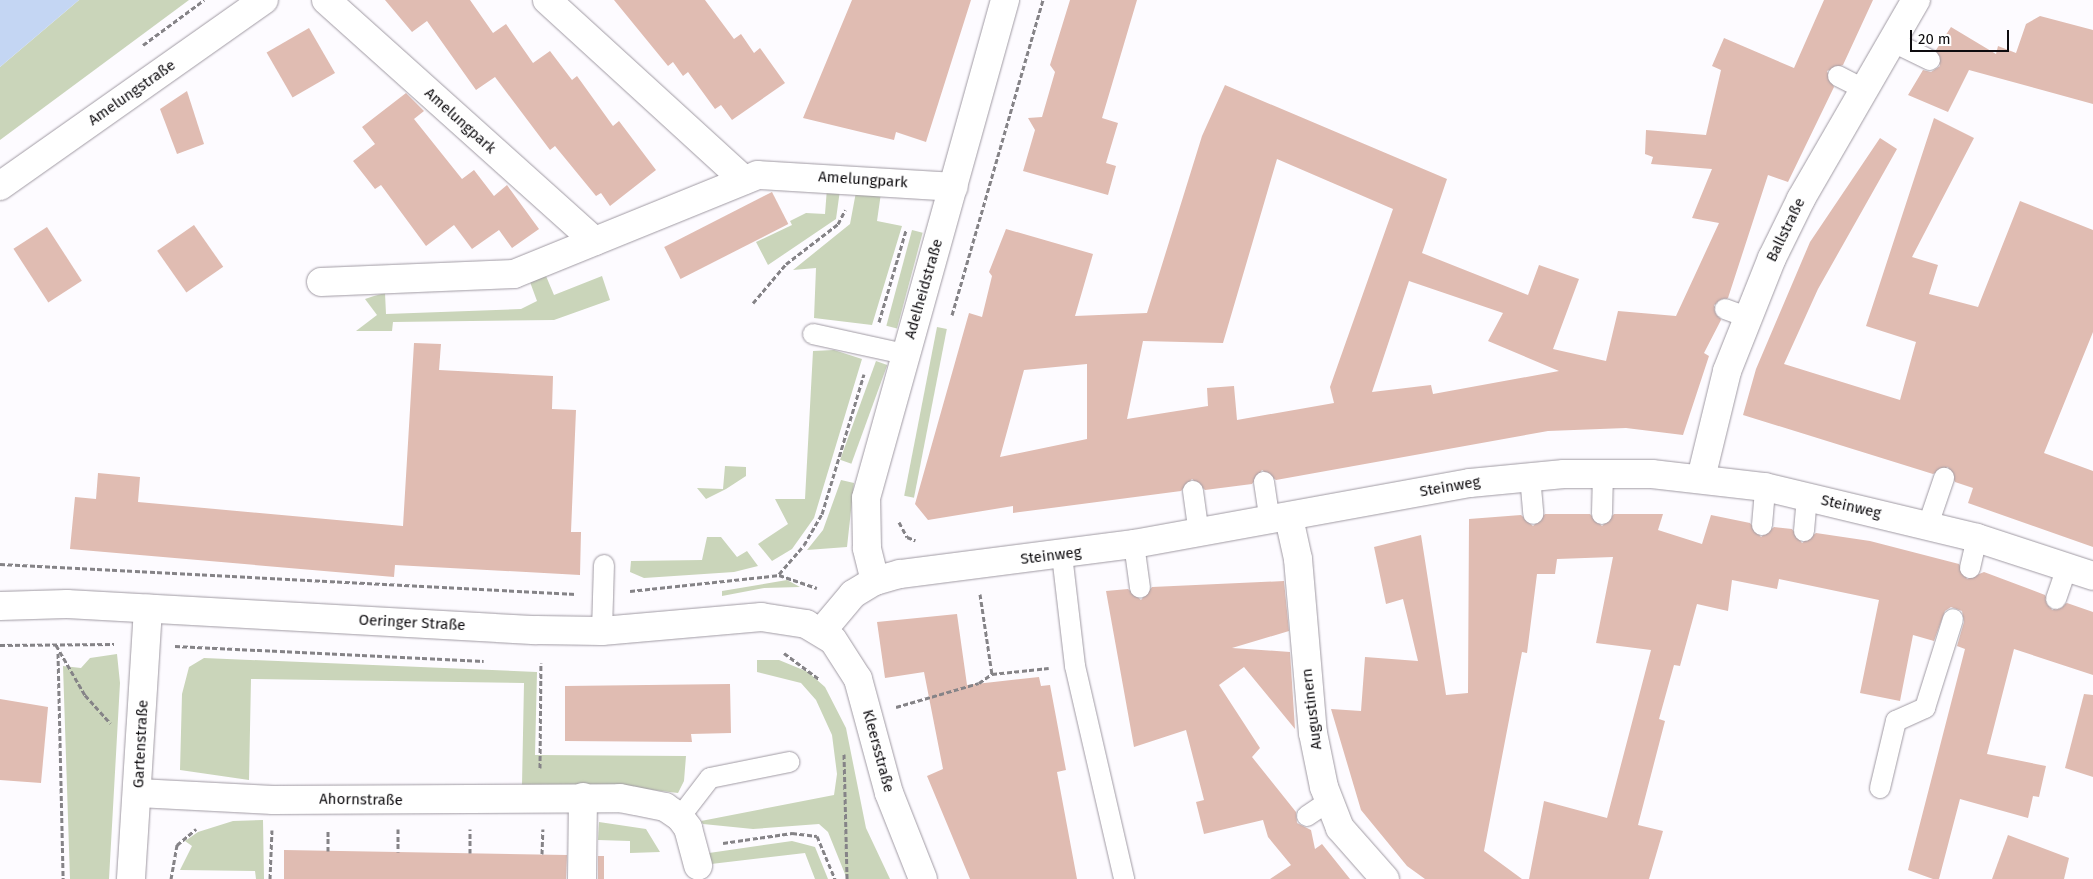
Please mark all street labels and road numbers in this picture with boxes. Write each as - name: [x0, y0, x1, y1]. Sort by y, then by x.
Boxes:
- street label: Amelungstraße: [85, 56, 179, 130]
- street label: Amelungpark: [421, 84, 499, 158]
- street label: Amelungpark: [818, 168, 908, 192]
- street label: Ballstraße: [1763, 195, 1809, 265]
- street label: Adelheidstraße: [901, 237, 947, 341]
- street label: Steinweg: [1418, 473, 1482, 501]
- street label: Steinweg: [1819, 491, 1883, 523]
- street label: Steinweg: [1019, 543, 1083, 569]
- street label: Oeringer Straße: [358, 611, 466, 635]
- street label: Augustinern: [1298, 667, 1326, 751]
- street label: Gartenstraße: [130, 699, 152, 789]
- street label: Kleersstraße: [858, 708, 898, 794]
- street label: Ahornstraße: [319, 790, 403, 810]

